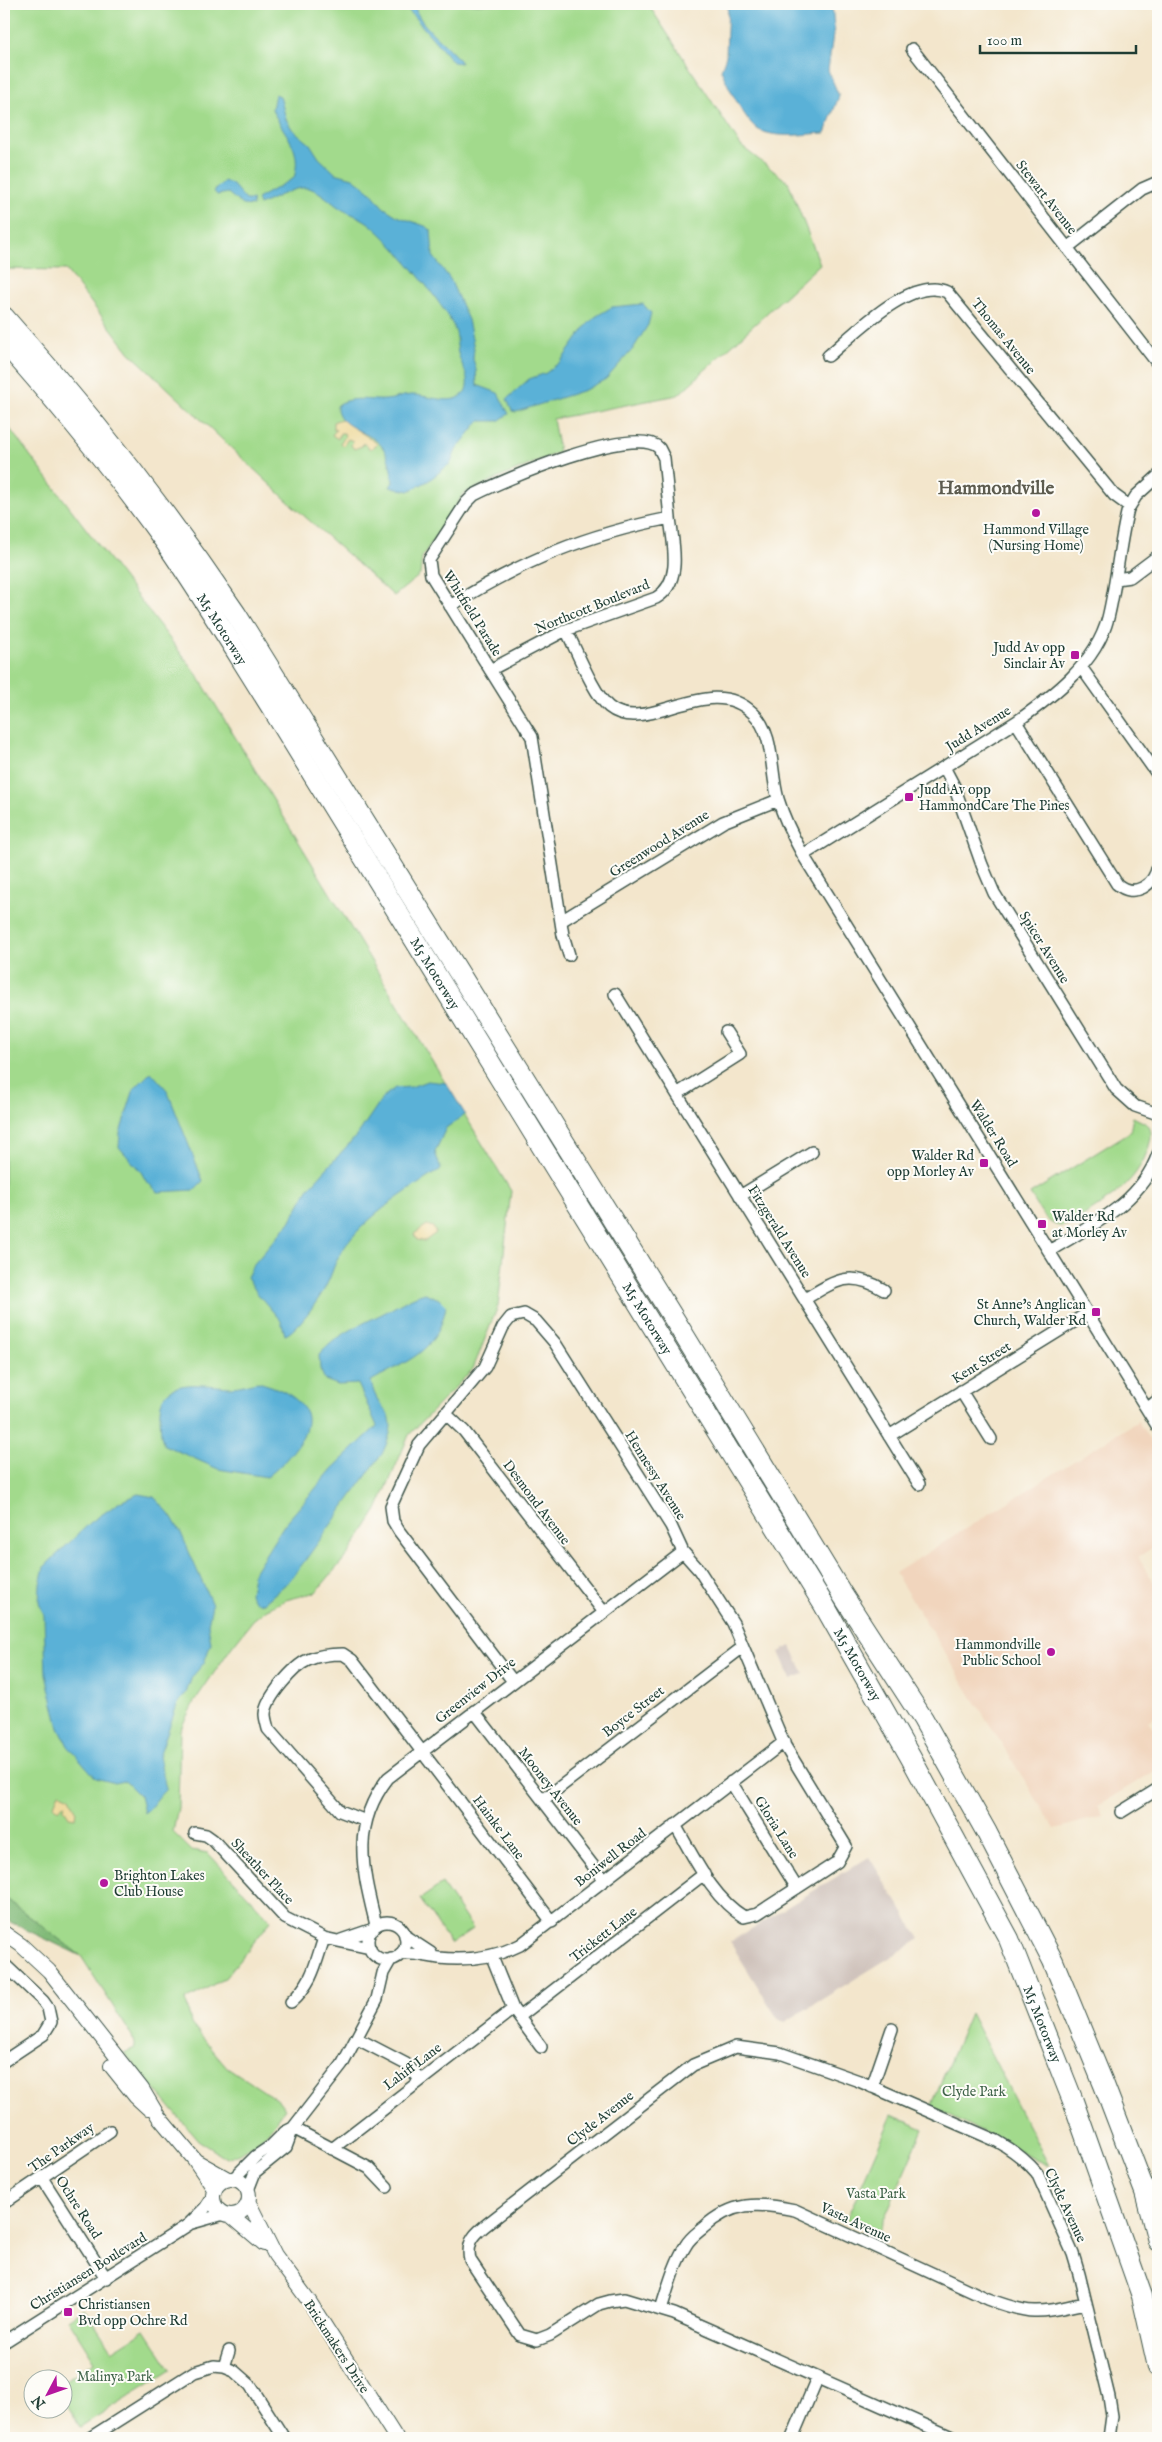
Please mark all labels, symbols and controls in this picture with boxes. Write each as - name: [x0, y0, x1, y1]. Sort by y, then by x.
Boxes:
- scale bar: [980, 22, 1136, 54]
- text: 100 m: [987, 31, 1023, 50]
- street label: Stewart Avenue: [1012, 157, 1081, 239]
- street label: Thomas Avenue: [967, 295, 1040, 379]
- district label: Hammondville: [938, 477, 1055, 501]
- marker: Hammond Village (Nursing Home): [1030, 507, 1042, 519]
- place label: Hammond Village (Nursing Home): [983, 521, 1089, 555]
- street label: Whitfield Parade: [439, 567, 506, 660]
- street label: Northcott Boulevard: [532, 576, 653, 638]
- street label: M5 Motorway: [192, 590, 251, 669]
- place label: Judd Av opp Sinclair Av: [991, 639, 1066, 673]
- marker: Judd Av opp Sinclair Av: [1069, 649, 1081, 661]
- street label: Judd Avenue: [941, 701, 1015, 757]
- place label: Judd Av opp HammondCare The Pines: [917, 781, 1070, 815]
- marker: Judd Av opp HammondCare The Pines: [903, 791, 915, 803]
- street label: Greenwood Avenue: [606, 806, 713, 882]
- street label: Spicer Avenue: [1015, 908, 1074, 987]
- street label: M5 Motorway: [405, 935, 463, 1013]
- street label: Walder Road: [965, 1097, 1021, 1171]
- place label: Walder Rd opp Morley Av: [887, 1147, 975, 1181]
- marker: Walder Rd opp Morley Av: [978, 1157, 990, 1169]
- street label: Fitzgerald Avenue: [743, 1182, 815, 1282]
- place label: Walder Rd at Morley Av: [1052, 1208, 1128, 1242]
- marker: Walder Rd at Morley Av: [1036, 1218, 1048, 1230]
- street label: M5 Motorway: [618, 1279, 676, 1358]
- place label: St Anne's Anglican Church, Walder Rd: [973, 1296, 1087, 1330]
- marker: St Anne's Anglican Church, Walder Rd: [1090, 1306, 1102, 1318]
- street label: Kent Street: [949, 1337, 1015, 1388]
- street label: Hennessy Avenue: [620, 1427, 690, 1524]
- street label: Desmond Avenue: [498, 1457, 574, 1549]
- street label: M5 Motorway: [829, 1625, 885, 1705]
- place label: Hammondville Public School: [955, 1636, 1042, 1670]
- marker: Hammondville Public School: [1045, 1646, 1057, 1658]
- street label: Greenview Drive: [432, 1653, 520, 1728]
- street label: Boyce Street: [599, 1682, 668, 1742]
- street label: Mooney Avenue: [514, 1744, 587, 1830]
- street label: Hainke Lane: [468, 1792, 529, 1864]
- street label: Gloria Lane: [750, 1793, 803, 1863]
- street label: Boniwell Road: [571, 1824, 650, 1891]
- street label: Sheather Place: [227, 1835, 298, 1909]
- place label: Brighton Lakes Club House: [114, 1867, 205, 1901]
- marker: Brighton Lakes Club House: [98, 1877, 110, 1889]
- street label: Trickett Lane: [566, 1903, 641, 1967]
- street label: M5 Motorway: [1018, 1983, 1065, 2066]
- street label: Lahiff Lane: [380, 2039, 446, 2095]
- park label: Clyde Park: [942, 2083, 1006, 2101]
- street label: Clyde Avenue: [564, 2087, 638, 2151]
- street label: The Parkway: [25, 2119, 98, 2177]
- street label: Clyde Avenue: [1040, 2165, 1090, 2246]
- street label: Ochre Road: [51, 2173, 105, 2243]
- park label: Vasta Park: [845, 2185, 906, 2203]
- street label: Vasta Avenue: [816, 2198, 894, 2247]
- street label: Christiansen Boulevard: [27, 2228, 151, 2315]
- place label: Christiansen Bvd opp Ochre Rd: [78, 2296, 188, 2330]
- street label: Brickmakers Drive: [299, 2296, 373, 2397]
- marker: Christiansen Bvd opp Ochre Rd: [62, 2306, 74, 2318]
- park label: Malinya Park: [77, 2368, 154, 2386]
- north arrow: [22, 2370, 72, 2420]
- text: N: [28, 2391, 50, 2413]

